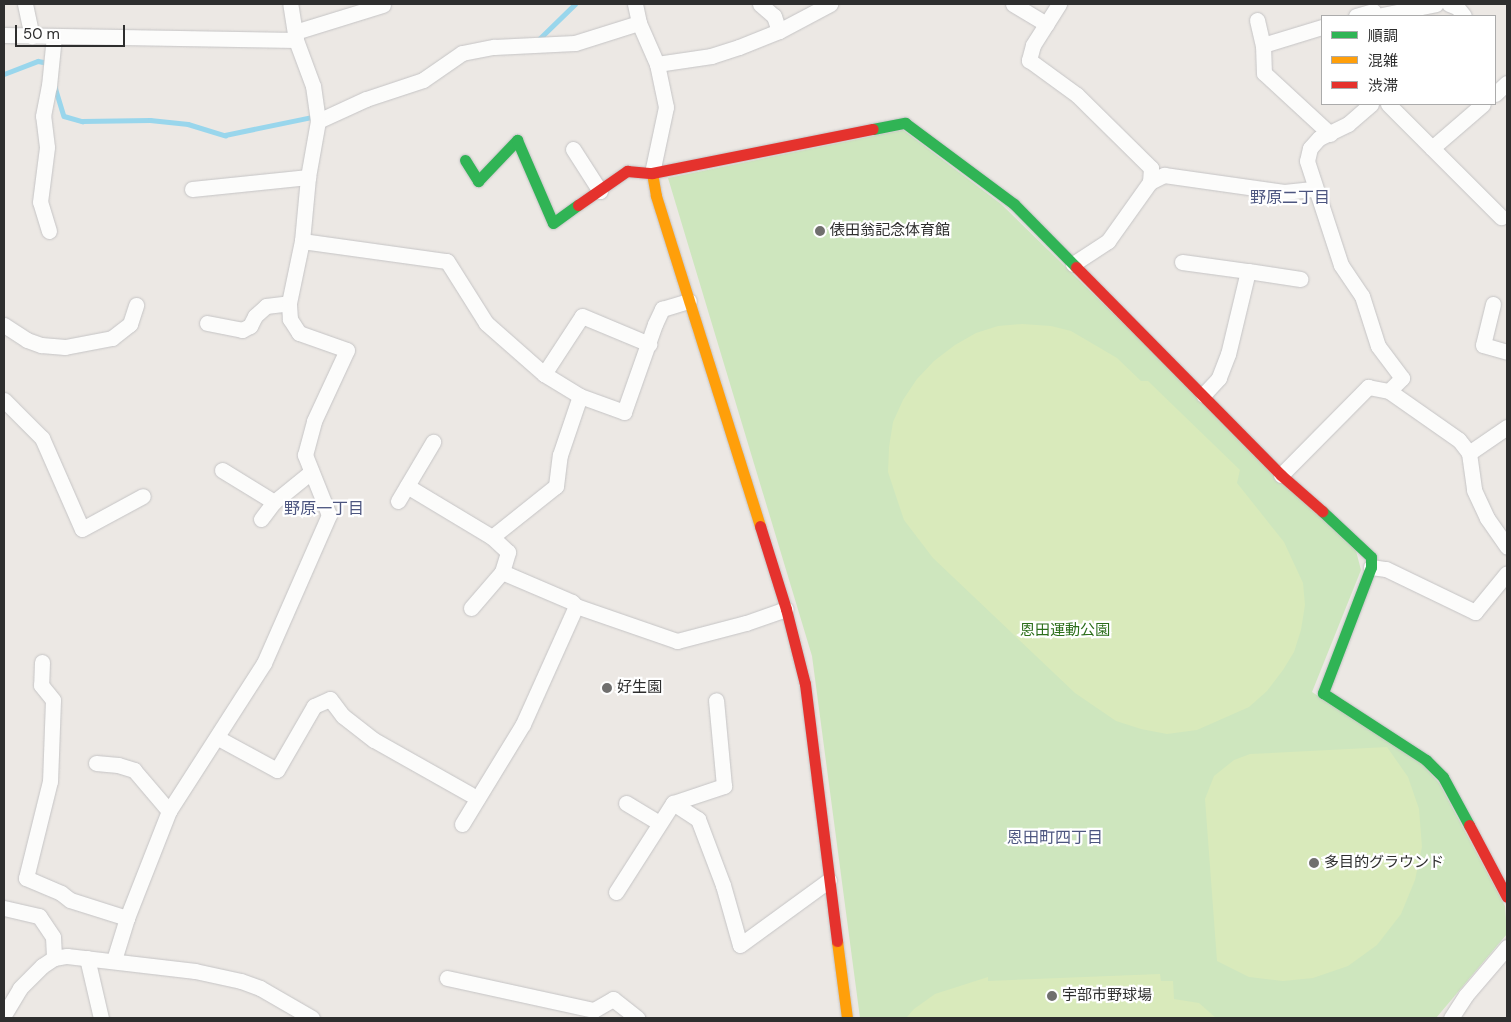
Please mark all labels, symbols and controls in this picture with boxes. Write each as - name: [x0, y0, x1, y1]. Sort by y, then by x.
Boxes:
- scale bar: [18, 15, 128, 47]
- legend: [1321, 15, 1496, 105]
- text: 50 m: [23, 24, 60, 44]
- text: 順調: [1368, 26, 1398, 46]
- text: 混雑: [1368, 51, 1398, 71]
- text: 渋滞: [1368, 76, 1398, 96]
- district label: 野原二丁目: [1250, 188, 1330, 208]
- place label: 俵田翁記念体育館: [830, 222, 950, 240]
- marker: 俵田翁記念体育館: [814, 225, 826, 237]
- district label: 野原一丁目: [284, 499, 364, 519]
- park label: 恩田運動公園: [1020, 622, 1110, 640]
- place label: 好生園: [617, 679, 662, 697]
- marker: 好生園: [601, 682, 613, 694]
- district label: 恩田町四丁目: [1007, 828, 1103, 848]
- place label: 多目的グラウンド: [1324, 854, 1444, 872]
- marker: 多目的グラウンド: [1308, 857, 1320, 869]
- place label: 宇部市野球場: [1062, 987, 1152, 1005]
- marker: 宇部市野球場: [1046, 990, 1058, 1002]

